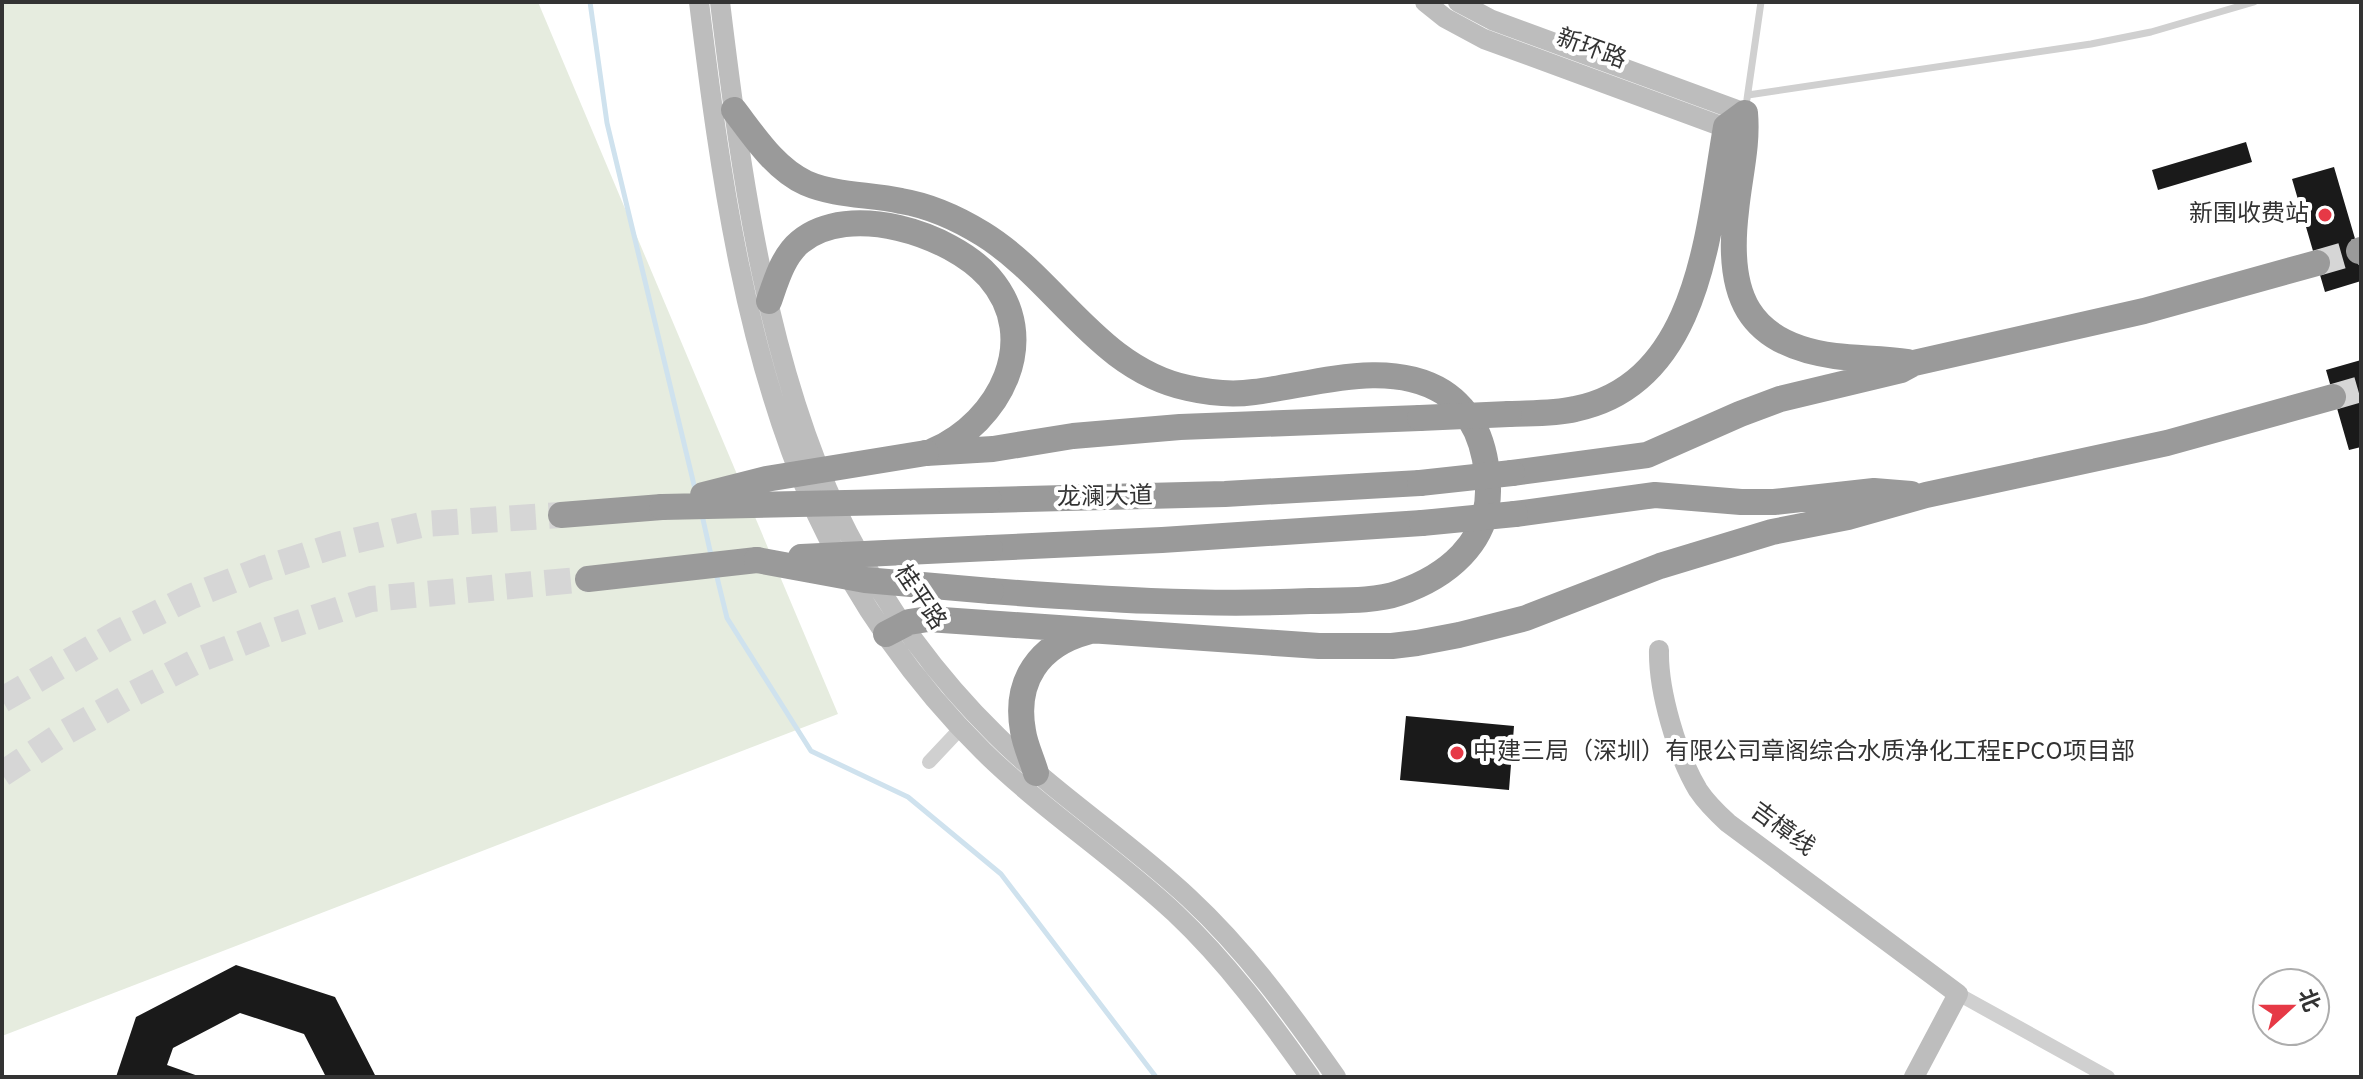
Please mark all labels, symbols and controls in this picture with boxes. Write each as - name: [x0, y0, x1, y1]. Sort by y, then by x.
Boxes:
- street label: 新环路: [1552, 24, 1630, 76]
- place label: 新围收费站: [2189, 200, 2309, 230]
- marker: 新围收费站: [2316, 206, 2334, 224]
- street label: 龙澜大道: [1057, 482, 1153, 514]
- street label: 桂平路: [886, 560, 952, 636]
- place label: 中建三局（深圳）有限公司章阁综合水质净化工程EPCO项目部: [1473, 738, 2135, 768]
- marker: 中建三局（深圳）有限公司章阁综合水质净化工程EPCO项目部: [1448, 744, 1466, 762]
- street label: 吉樟线: [1744, 797, 1820, 863]
- north arrow: [2251, 967, 2331, 1047]
- text: 北: [2291, 986, 2324, 1016]

